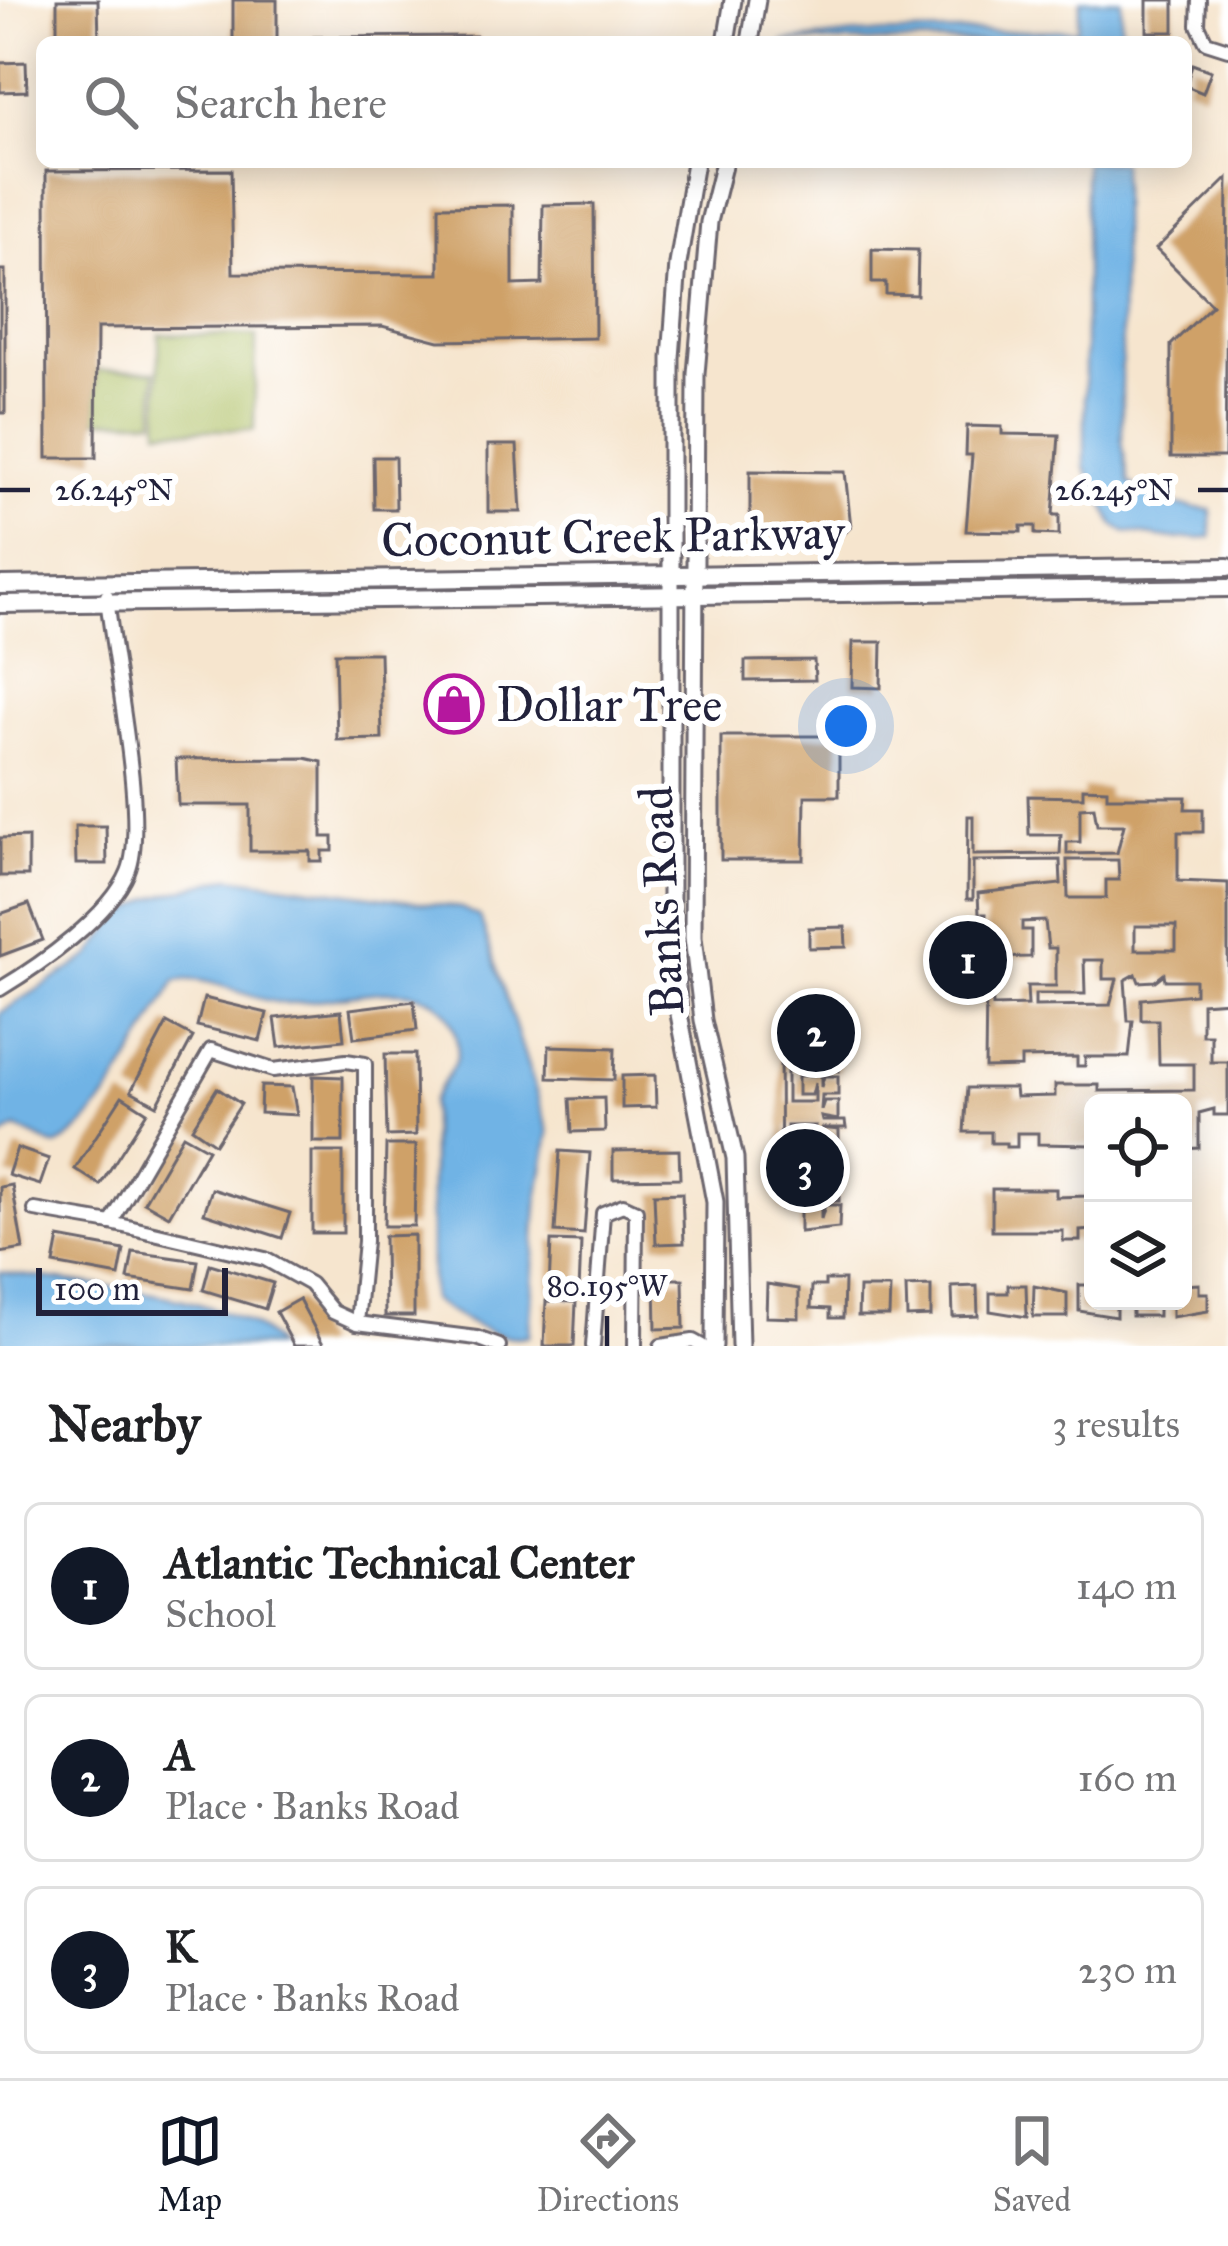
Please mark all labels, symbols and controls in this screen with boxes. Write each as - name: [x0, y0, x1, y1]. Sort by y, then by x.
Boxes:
- search box: [36, 36, 1192, 168]
- icon: search: [78, 69, 144, 135]
- text: Search here: [174, 75, 387, 130]
- text: 26.245°N: [55, 472, 173, 508]
- text: 26.245°N: [1055, 472, 1173, 508]
- street label: Coconut Creek Parkway: [381, 502, 847, 570]
- shop icon: Dollar Tree: [423, 673, 485, 735]
- place label: Dollar Tree: [496, 675, 722, 734]
- your location: [816, 696, 876, 756]
- street label: Banks Road: [626, 784, 696, 1018]
- pin: 1: [929, 915, 1007, 1005]
- pin: 2: [777, 988, 855, 1078]
- map controls: [1084, 1094, 1192, 1310]
- button: locate: [1084, 1094, 1192, 1202]
- pin: 3: [766, 1123, 844, 1213]
- button: layers: [1084, 1202, 1192, 1310]
- scale bar: [36, 1262, 228, 1315]
- text: 80.195°W: [547, 1268, 669, 1305]
- text: 100 m: [54, 1269, 140, 1309]
- text: Nearby: [48, 1393, 200, 1455]
- text: 3 results: [1052, 1400, 1180, 1448]
- text: Atlantic Technical Center: [165, 1535, 634, 1590]
- text: 1: [82, 1562, 98, 1610]
- text: 140 m: [1076, 1562, 1177, 1610]
- text: School: [165, 1590, 276, 1638]
- text: A: [165, 1727, 195, 1782]
- text: 2: [80, 1754, 100, 1802]
- text: 160 m: [1078, 1754, 1177, 1802]
- text: Place · Banks Road: [165, 1782, 460, 1830]
- text: K: [165, 1919, 197, 1974]
- text: 3: [82, 1946, 98, 1994]
- text: 230 m: [1078, 1946, 1177, 1994]
- text: Place · Banks Road: [165, 1974, 460, 2022]
- tab: Map: [157, 2108, 223, 2220]
- tab: Directions: [537, 2108, 679, 2220]
- tab: Saved: [993, 2108, 1071, 2220]

